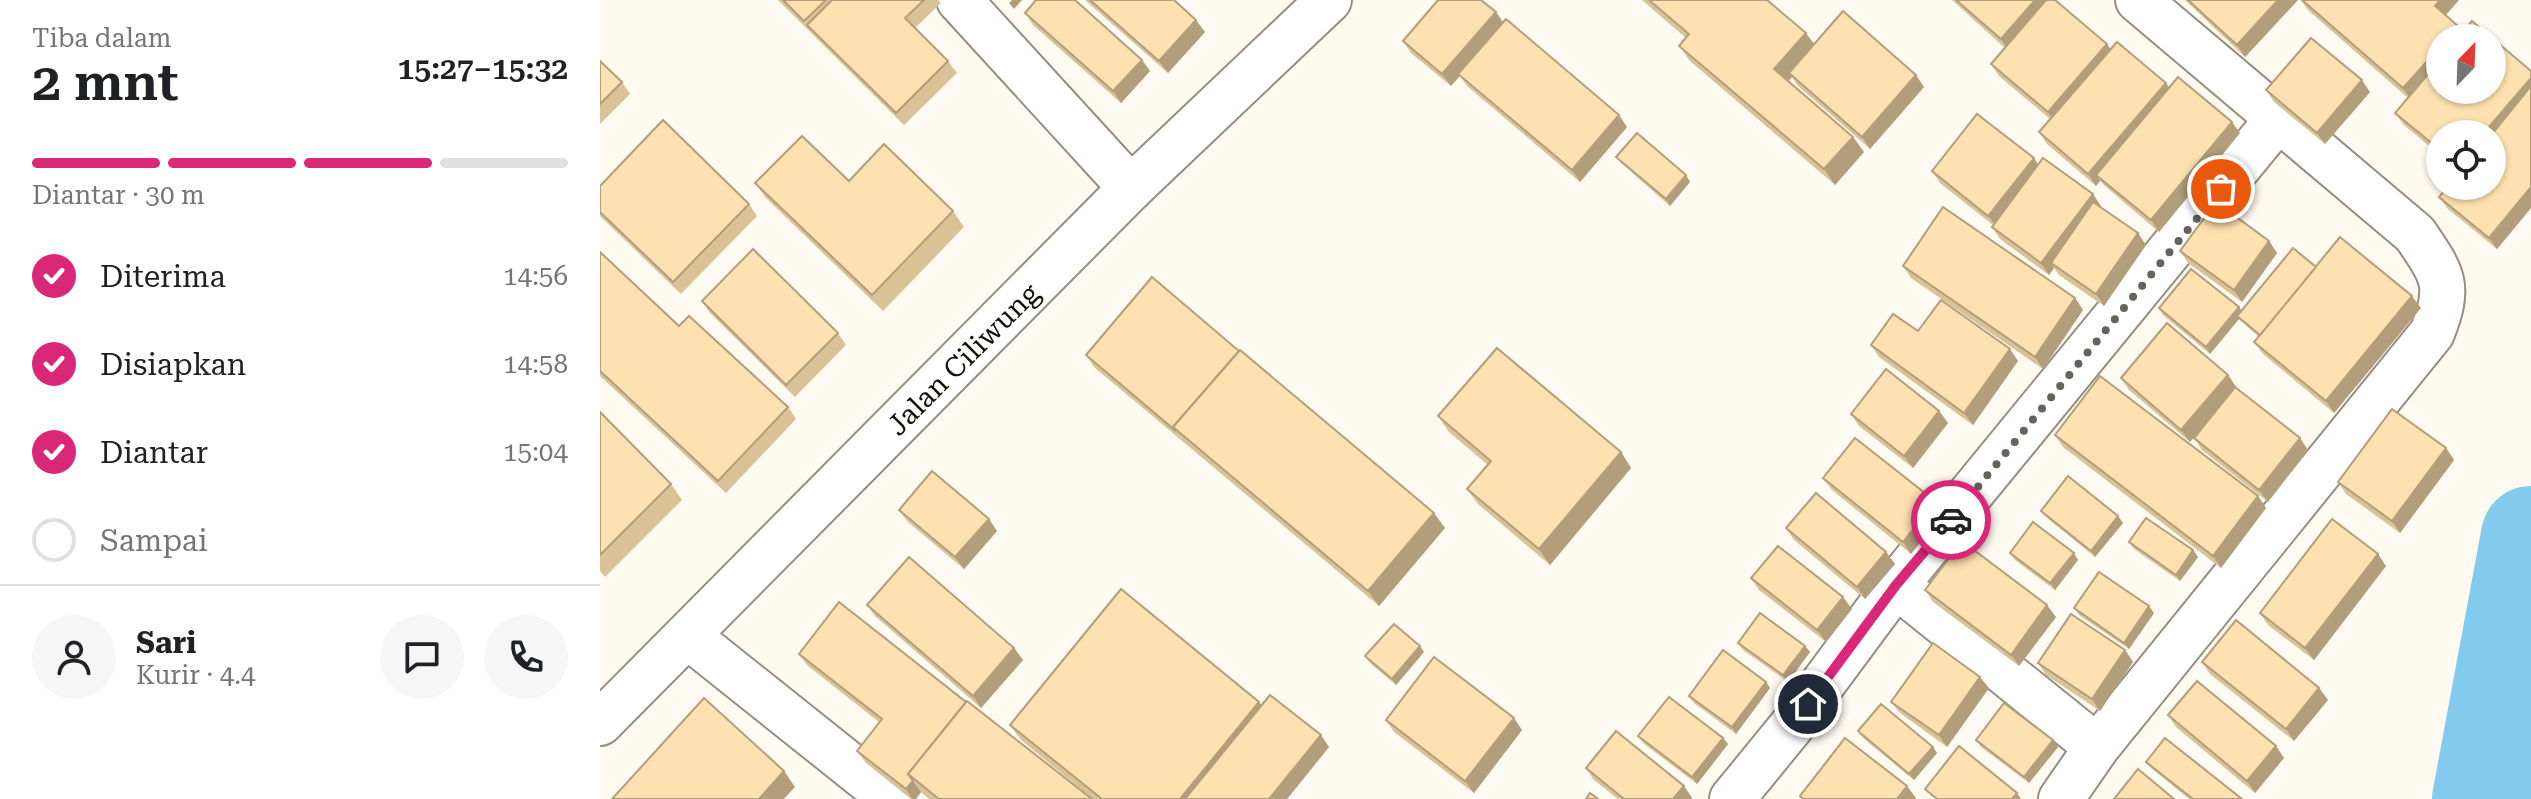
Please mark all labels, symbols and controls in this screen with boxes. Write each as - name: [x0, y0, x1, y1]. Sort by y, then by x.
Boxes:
- text: Tiba dalam: [32, 23, 171, 53]
- north arrow: [2426, 24, 2506, 104]
- map controls: [2426, 24, 2506, 200]
- text: 15:27–15:32: [398, 51, 568, 86]
- text: 2 mnt: [32, 52, 178, 113]
- button: locate: [2426, 120, 2506, 200]
- pin: [2187, 155, 2255, 223]
- icon: bag: [2199, 167, 2243, 211]
- text: Diantar · 30 m: [32, 180, 205, 210]
- icon: check: [32, 254, 76, 298]
- text: Diterima: [100, 259, 226, 294]
- text: 14:56: [503, 261, 568, 291]
- street label: Jalan Ciliwung: [881, 277, 1046, 442]
- icon: check: [32, 342, 76, 386]
- text: Disiapkan: [100, 347, 246, 382]
- text: 14:58: [503, 349, 568, 379]
- icon: check: [32, 430, 76, 474]
- text: Diantar: [100, 435, 208, 470]
- text: 15:04: [503, 437, 568, 467]
- courier: [1911, 480, 1991, 560]
- icon: car: [1929, 498, 1973, 542]
- text: Sampai: [100, 523, 208, 558]
- button: person: [32, 615, 116, 699]
- button: chat: [380, 615, 464, 699]
- button: phone: [484, 615, 568, 699]
- text: Sari: [136, 625, 196, 660]
- text: Kurir · 4.4: [136, 660, 256, 690]
- pin: [1774, 670, 1842, 738]
- icon: home: [1786, 682, 1830, 726]

